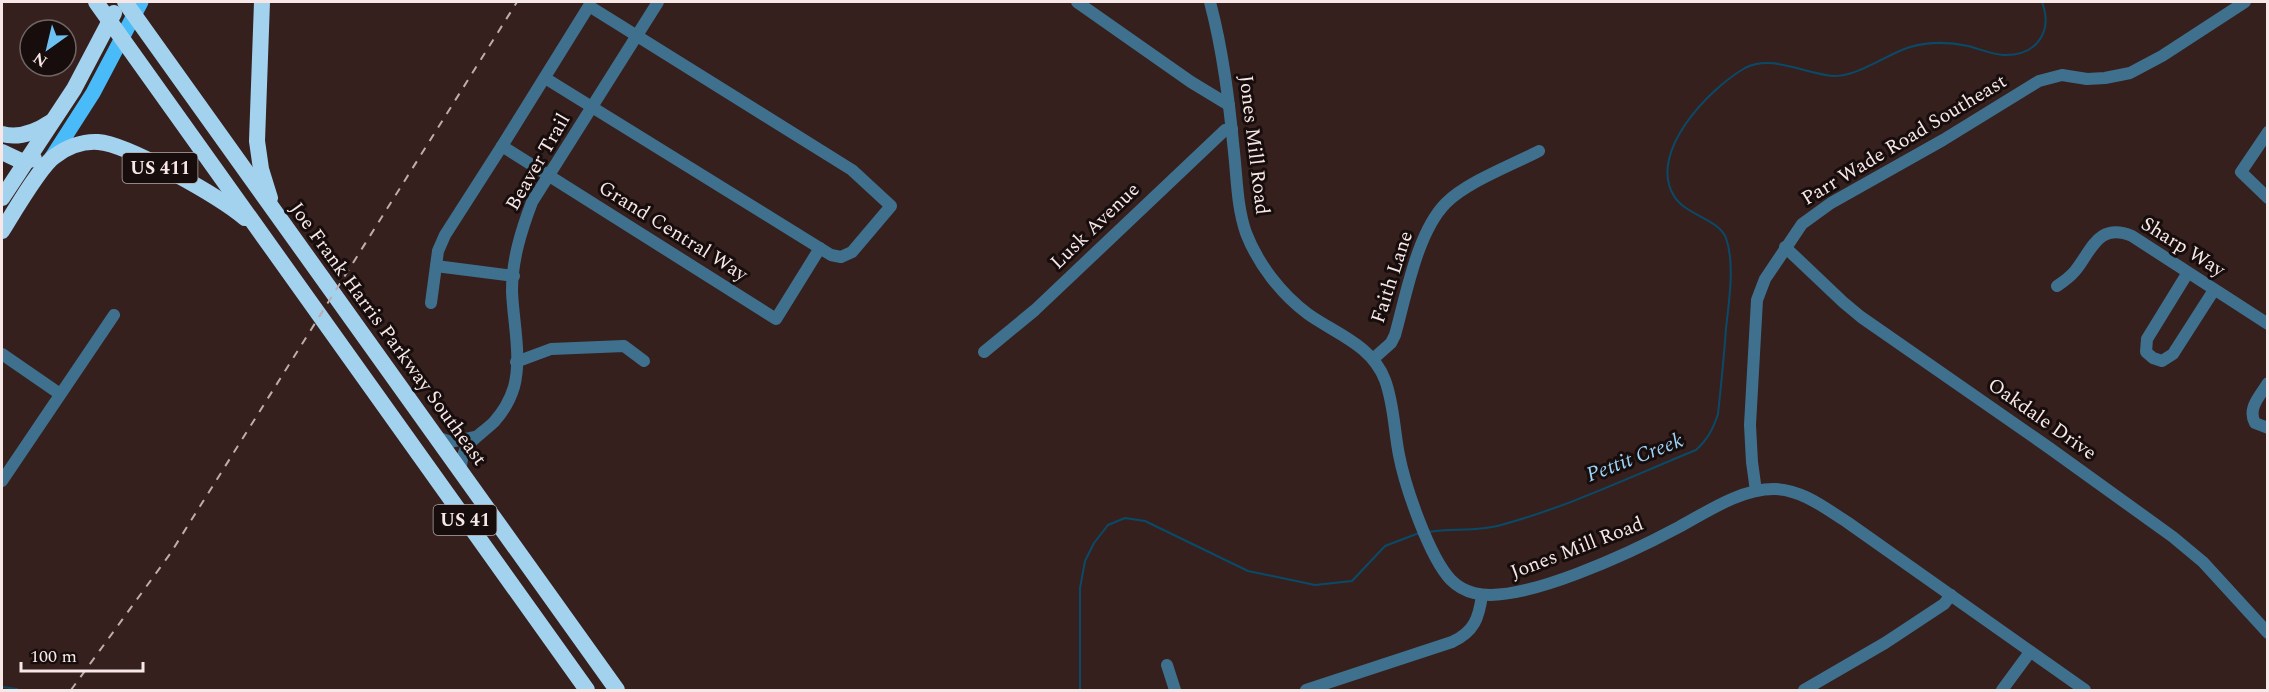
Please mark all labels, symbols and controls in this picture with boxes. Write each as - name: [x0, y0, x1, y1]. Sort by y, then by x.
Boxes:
- north arrow: [18, 18, 78, 78]
- text: N: [28, 46, 52, 73]
- street label: Parr Wade Road Southeast: [1796, 67, 2012, 213]
- street label: Jones Mill Road: [1231, 73, 1277, 217]
- street label: Beaver Trail: [498, 108, 578, 216]
- road number: US 411: [122, 153, 198, 183]
- street label: Grand Central Way: [592, 173, 755, 290]
- street label: Lusk Avenue: [1043, 175, 1147, 277]
- street label: Joe Frank Harris Parkway Southeast: [282, 196, 494, 472]
- street label: Sharp Way: [2135, 209, 2232, 286]
- street label: Faith Lane: [1363, 227, 1421, 327]
- street label: Oakdale Drive: [1981, 370, 2103, 468]
- water label: Pettit Creek: [1582, 425, 1688, 491]
- road number: US 41: [434, 505, 496, 535]
- street label: Jones Mill Road: [1506, 509, 1648, 587]
- scale bar: [21, 635, 142, 673]
- text: 100 m: [30, 643, 77, 670]

